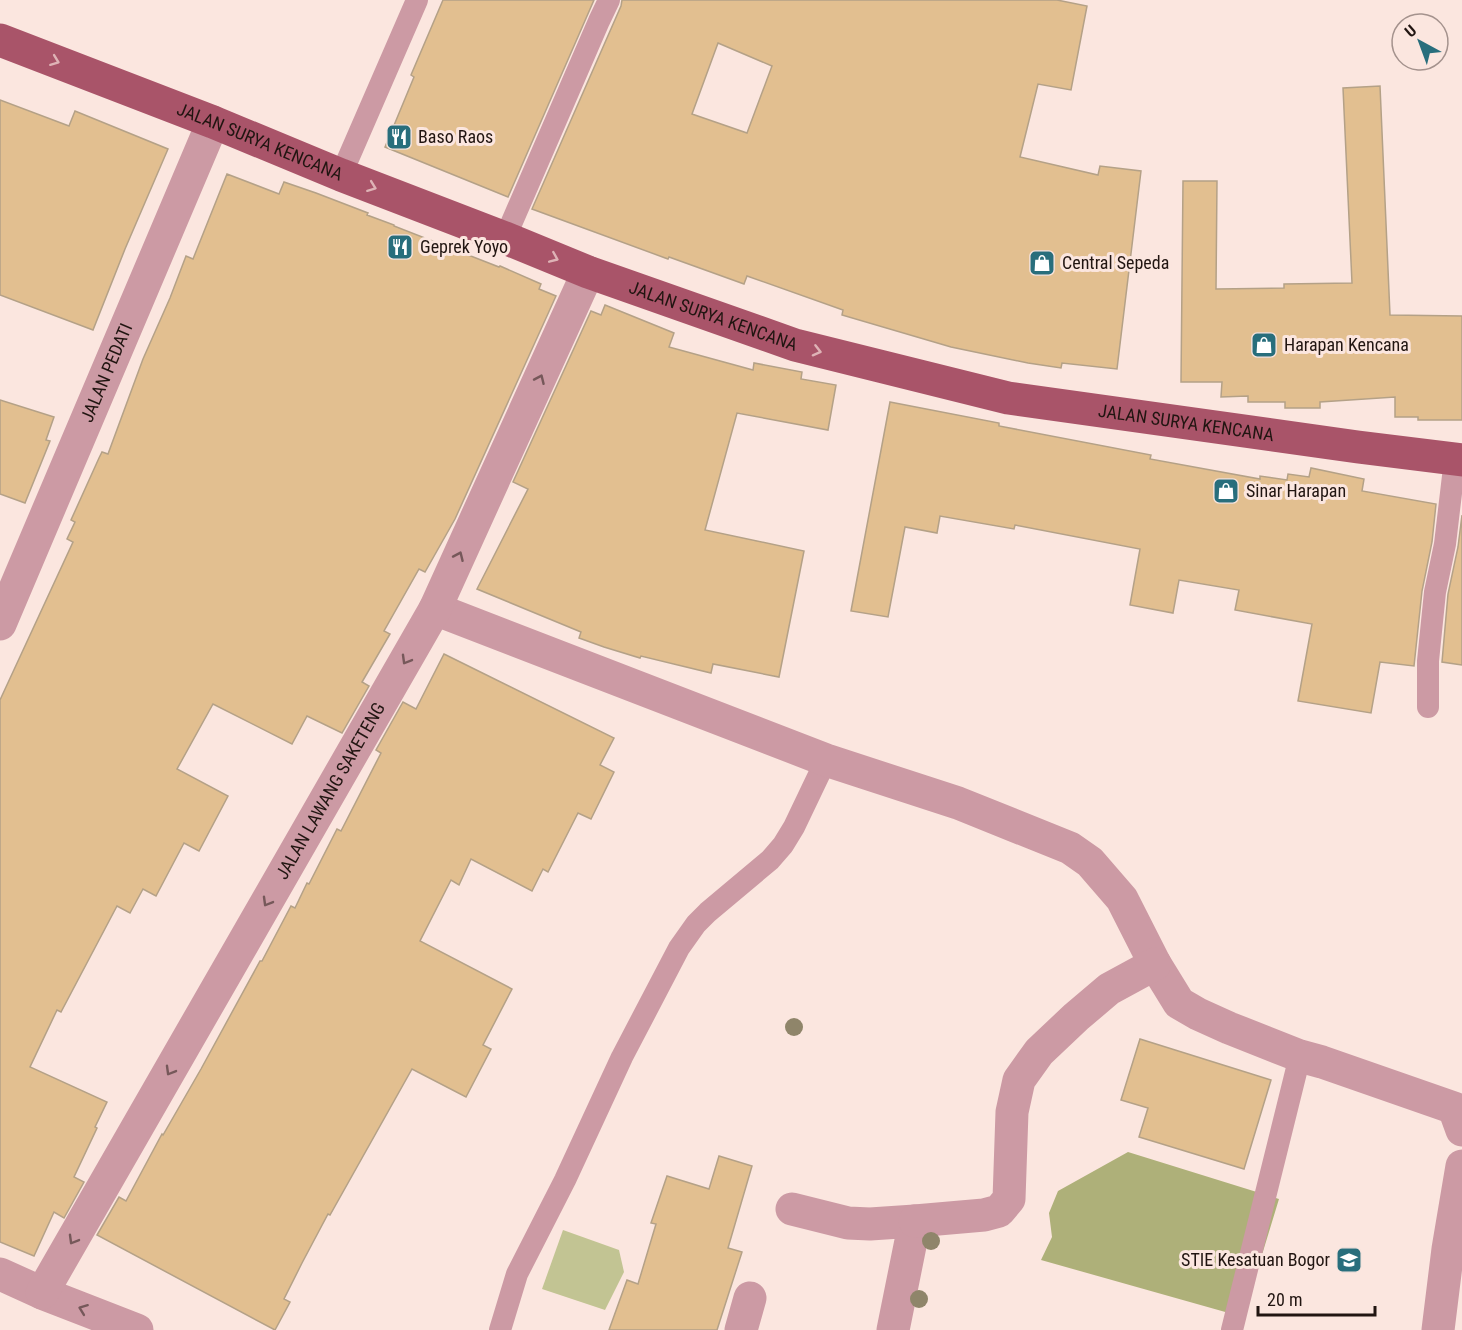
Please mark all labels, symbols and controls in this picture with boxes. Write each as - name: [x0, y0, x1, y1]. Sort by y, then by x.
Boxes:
- north arrow: [1390, 12, 1450, 72]
- text: U: [1401, 21, 1420, 41]
- one-way arrow: [48, 54, 59, 66]
- street label: JALAN SURYA KENCANA: [174, 98, 347, 185]
- restaurant icon: Baso Raos: [384, 122, 414, 152]
- place label: Baso Raos: [418, 126, 493, 147]
- one-way arrow: [367, 180, 377, 193]
- restaurant icon: Geprek Yoyo: [385, 232, 415, 262]
- place label: Geprek Yoyo: [420, 236, 508, 257]
- shop icon: Central Sepeda: [1027, 248, 1057, 278]
- one-way arrow: [548, 251, 559, 263]
- place label: Central Sepeda: [1062, 252, 1169, 273]
- street label: JALAN SURYA KENCANA: [626, 276, 801, 355]
- street label: JALAN PEDATI: [76, 320, 136, 425]
- shop icon: Harapan Kencana: [1249, 330, 1279, 360]
- place label: Harapan Kencana: [1284, 334, 1409, 355]
- one-way arrow: [812, 343, 822, 356]
- one-way arrow: [533, 374, 545, 385]
- street label: JALAN SURYA KENCANA: [1097, 400, 1276, 445]
- shop icon: Sinar Harapan: [1211, 476, 1241, 506]
- place label: Sinar Harapan: [1246, 480, 1346, 501]
- one-way arrow: [452, 551, 464, 562]
- one-way arrow: [402, 654, 413, 664]
- street label: JALAN LAWANG SAKETENG: [271, 699, 389, 883]
- one-way arrow: [263, 896, 274, 906]
- one-way arrow: [166, 1065, 177, 1075]
- one-way arrow: [69, 1234, 80, 1244]
- school or university icon: STIE Kesatuan Bogor: [1334, 1245, 1364, 1275]
- place label: STIE Kesatuan Bogor: [1181, 1249, 1331, 1270]
- scale bar: [1258, 1279, 1375, 1317]
- text: 20 m: [1267, 1289, 1302, 1310]
- one-way arrow: [78, 1304, 89, 1316]

